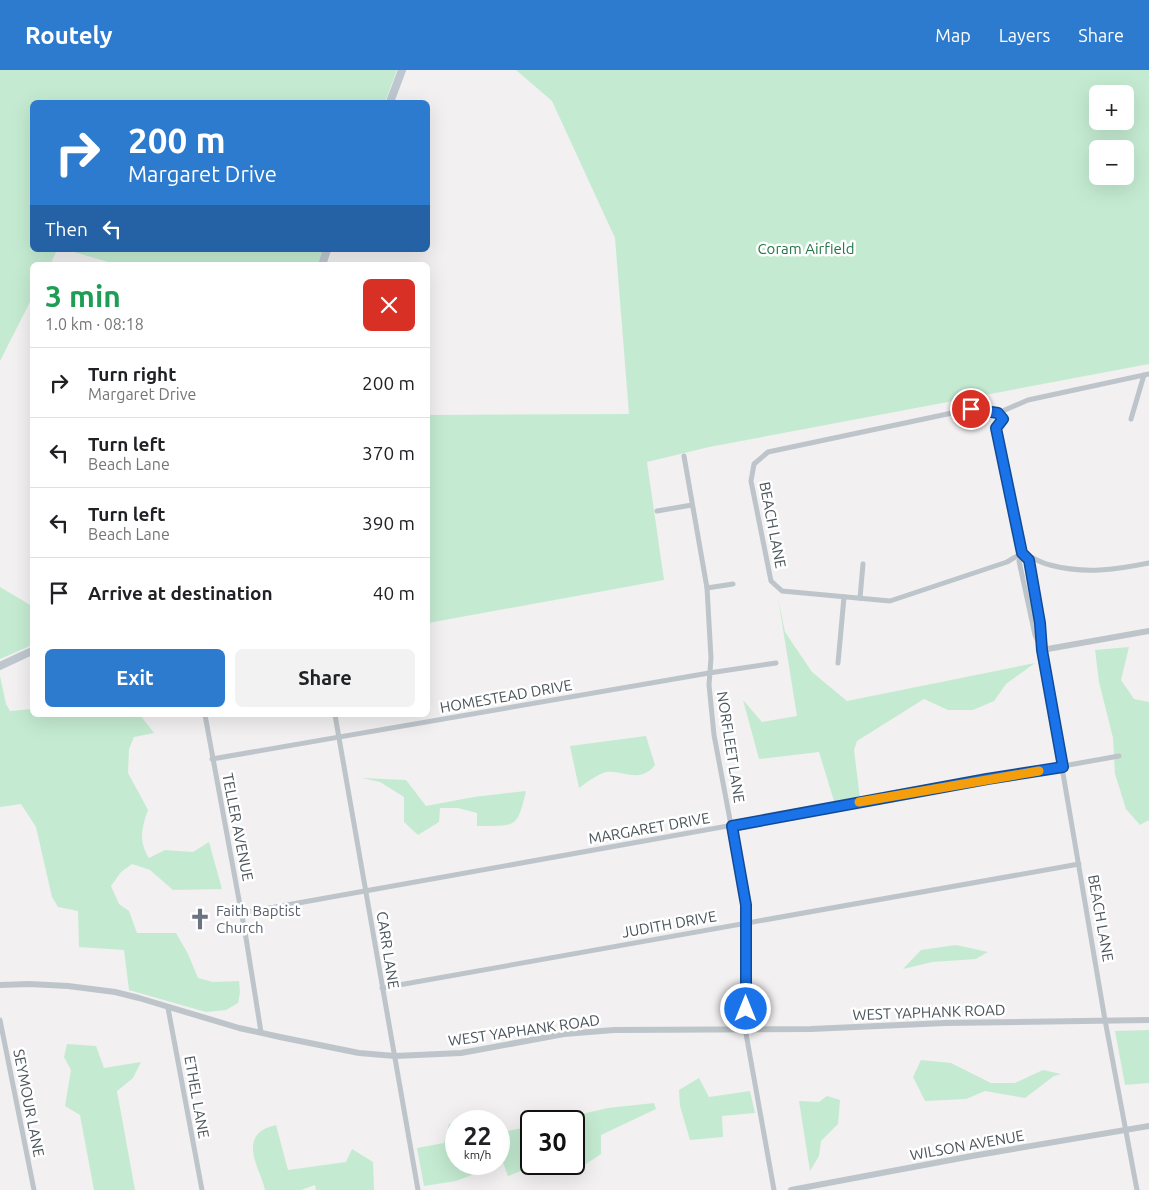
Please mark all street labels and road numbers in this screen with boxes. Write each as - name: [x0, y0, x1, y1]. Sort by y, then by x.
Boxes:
- street label: BEACH LANE: [756, 480, 790, 570]
- street label: HOMESTEAD DRIVE: [439, 676, 573, 716]
- street label: NORFLEET LANE: [714, 690, 748, 804]
- street label: TELLER AVENUE: [219, 772, 257, 882]
- street label: MARGARET DRIVE: [587, 809, 711, 847]
- street label: BEACH LANE: [1085, 873, 1117, 963]
- street label: JUDITH DRIVE: [620, 907, 718, 941]
- street label: CARR LANE: [373, 910, 403, 990]
- street label: WEST YAPHANK ROAD: [852, 1001, 1006, 1023]
- street label: WEST YAPHANK ROAD: [447, 1011, 601, 1049]
- street label: SEYMOUR LANE: [10, 1048, 48, 1158]
- street label: ETHEL LANE: [181, 1054, 213, 1140]
- street label: WILSON AVENUE: [909, 1127, 1025, 1163]

